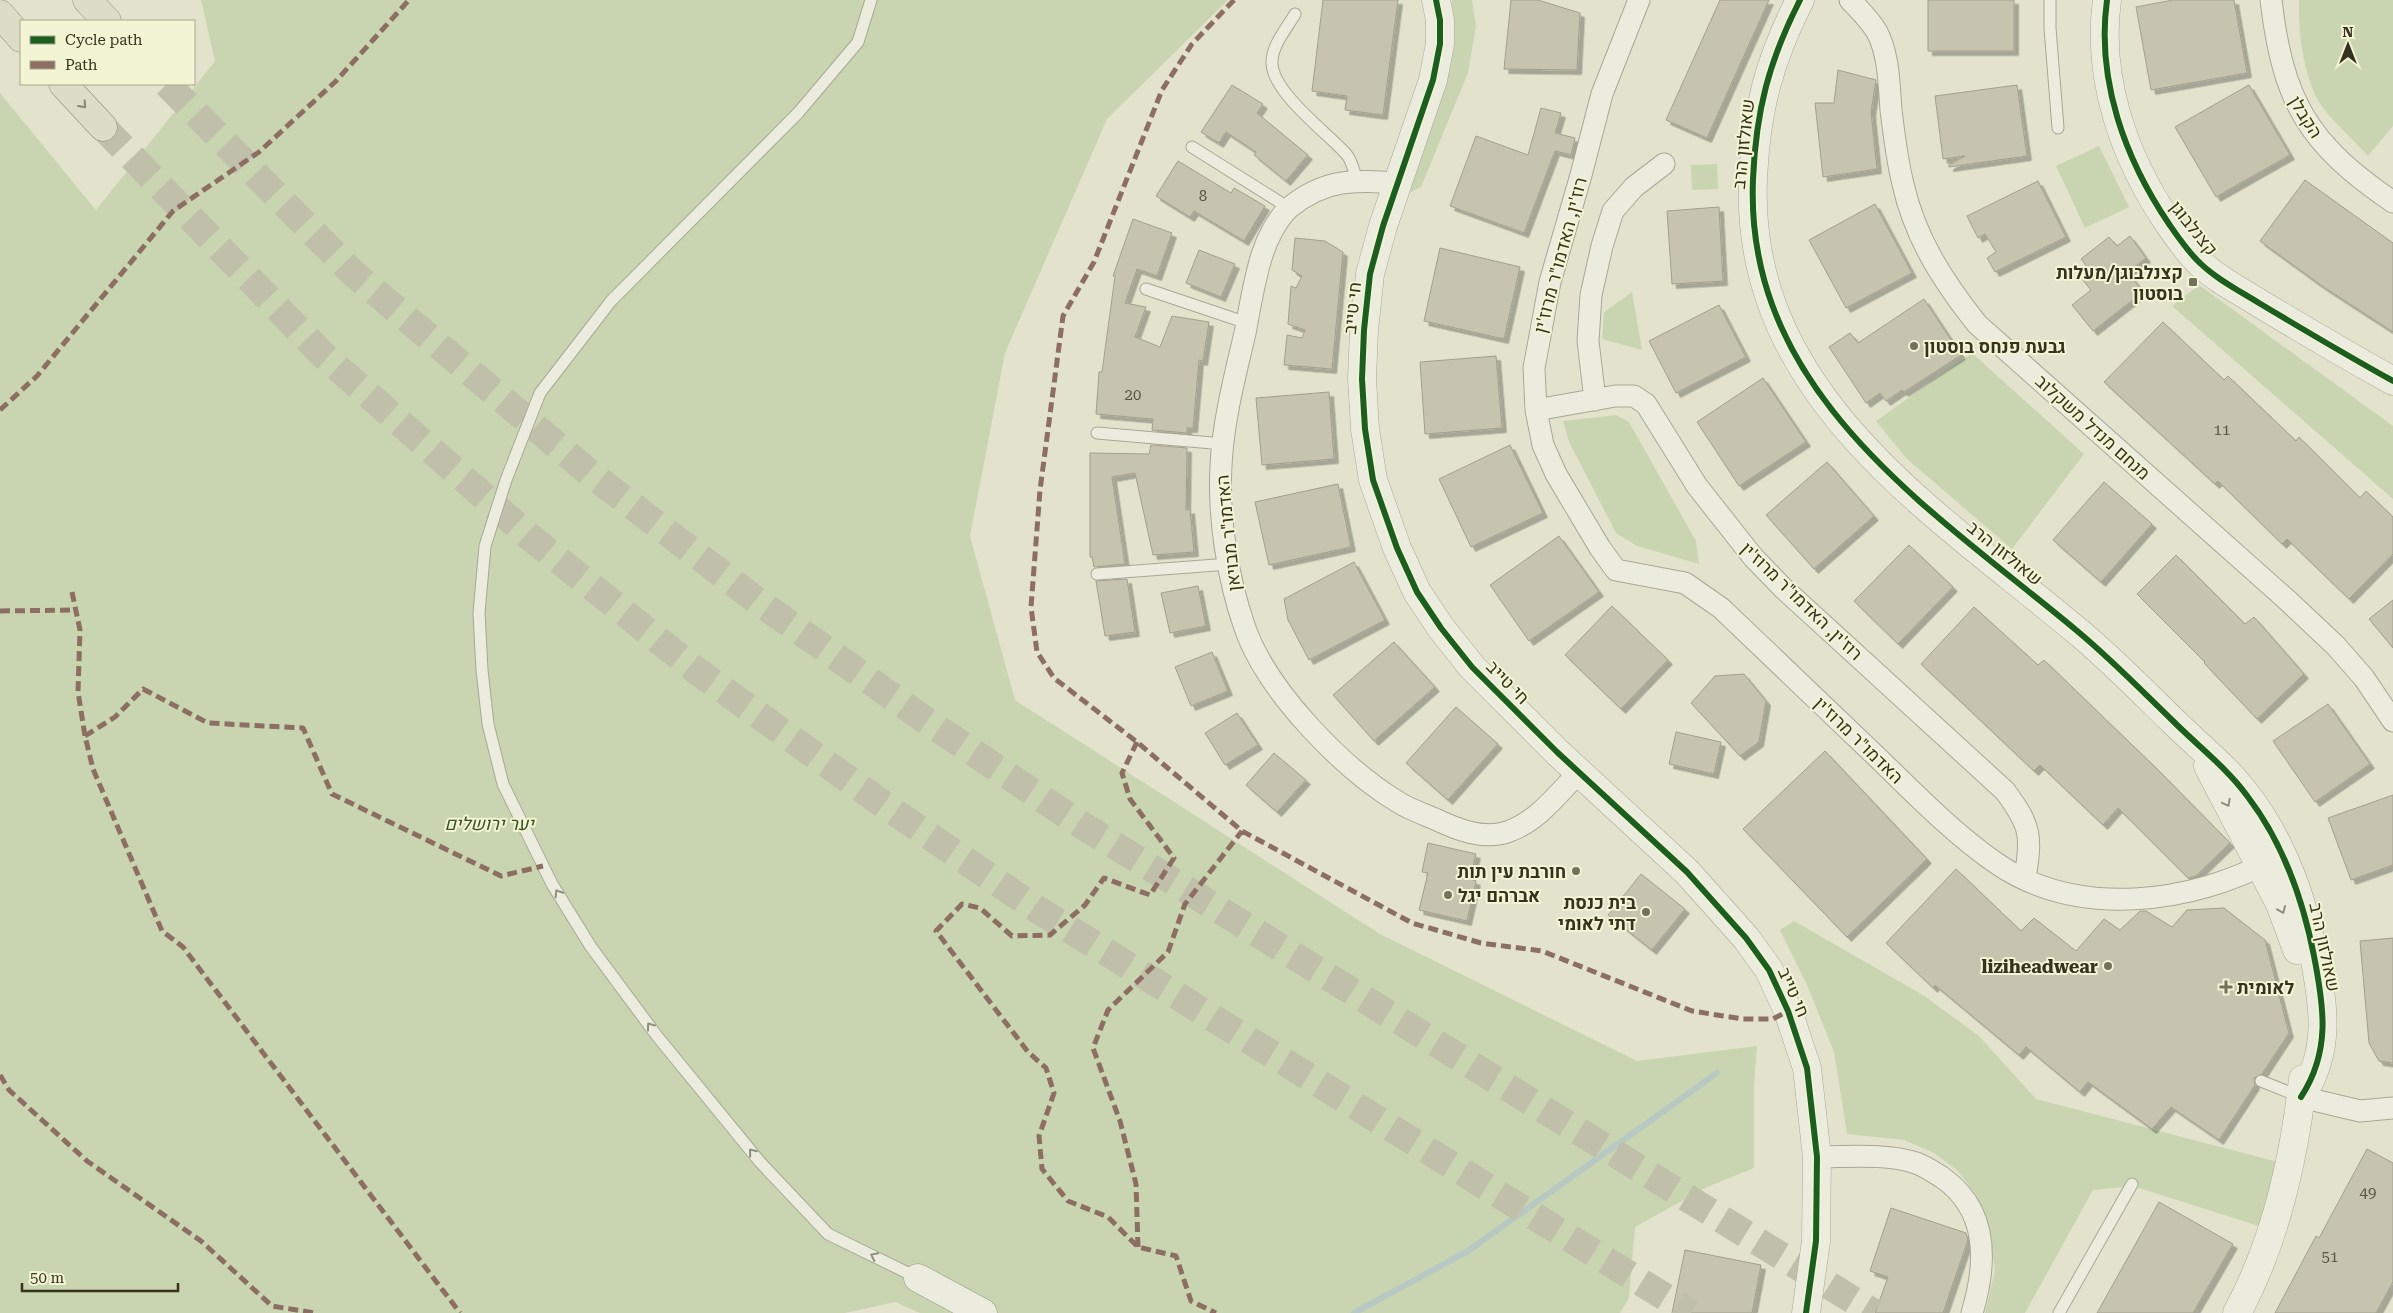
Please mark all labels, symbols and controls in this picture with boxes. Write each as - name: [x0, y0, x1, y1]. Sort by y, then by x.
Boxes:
- legend: [20, 20, 195, 85]
- north arrow: [2323, 20, 2373, 70]
- text: N: [2343, 24, 2354, 40]
- text: Cycle path: [65, 31, 143, 49]
- text: Path: [65, 56, 98, 74]
- street label: הקבלן: [2285, 92, 2327, 142]
- street label: שאולזון הרב: [1728, 98, 1758, 190]
- one-way arrow: [77, 100, 86, 109]
- street label: רוז'ין, האדמו"ר מרוז'ין: [1529, 175, 1591, 335]
- house number: 8: [1199, 187, 1207, 205]
- street label: קצנלבוגן: [2166, 197, 2222, 259]
- place label: קצנלבוגן/מעלות בוסטון: [2056, 262, 2183, 304]
- marker: קצנלבוגן/מעלות בוסטון: [2187, 276, 2199, 288]
- street label: חי טייב: [1339, 281, 1365, 335]
- place label: גבעת פנחס בוסטון: [1924, 336, 2066, 357]
- marker: גבעת פנחס בוסטון: [1908, 340, 1920, 352]
- street label: מנחם מנדל משקלוב: [2031, 370, 2155, 484]
- house number: 20: [1125, 386, 1141, 404]
- house number: 11: [2214, 421, 2230, 439]
- street label: האדמו"ר מבויאן: [1211, 474, 1245, 592]
- street label: שאולזון הרב: [1963, 516, 2047, 590]
- street label: רוז'ין, האדמו"ר מרוז'ין: [1737, 538, 1867, 664]
- street label: חי טייב: [1482, 656, 1534, 708]
- street label: האדמו"ר מרוז'ין: [1810, 692, 1908, 788]
- one-way arrow: [2221, 798, 2231, 807]
- park label: יער ירושלים: [444, 813, 535, 834]
- place label: חורבת עין תות: [1458, 861, 1566, 882]
- marker: חורבת עין תות: [1570, 865, 1582, 877]
- place label: אברהם יגל: [1458, 885, 1540, 906]
- one-way arrow: [554, 889, 564, 898]
- marker: אברהם יגל: [1442, 889, 1454, 901]
- place label: בית כנסת דתי לאומי: [1558, 892, 1636, 934]
- street label: שאולזון הרב: [2305, 900, 2345, 994]
- one-way arrow: [2276, 905, 2287, 914]
- marker: בית כנסת דתי לאומי: [1640, 906, 1652, 918]
- place label: liziheadwear: [1982, 956, 2098, 977]
- marker: liziheadwear: [2102, 960, 2114, 972]
- street label: חי טייב: [1774, 964, 1814, 1020]
- place label: לאומית: [2237, 977, 2294, 998]
- marker: לאומית: [2219, 980, 2233, 994]
- one-way arrow: [647, 1022, 656, 1032]
- one-way arrow: [749, 1149, 758, 1158]
- house number: 49: [2360, 1184, 2376, 1202]
- house number: 51: [2322, 1248, 2338, 1266]
- one-way arrow: [870, 1252, 879, 1263]
- scale bar: [22, 1260, 179, 1292]
- text: 50 m: [30, 1269, 65, 1287]

